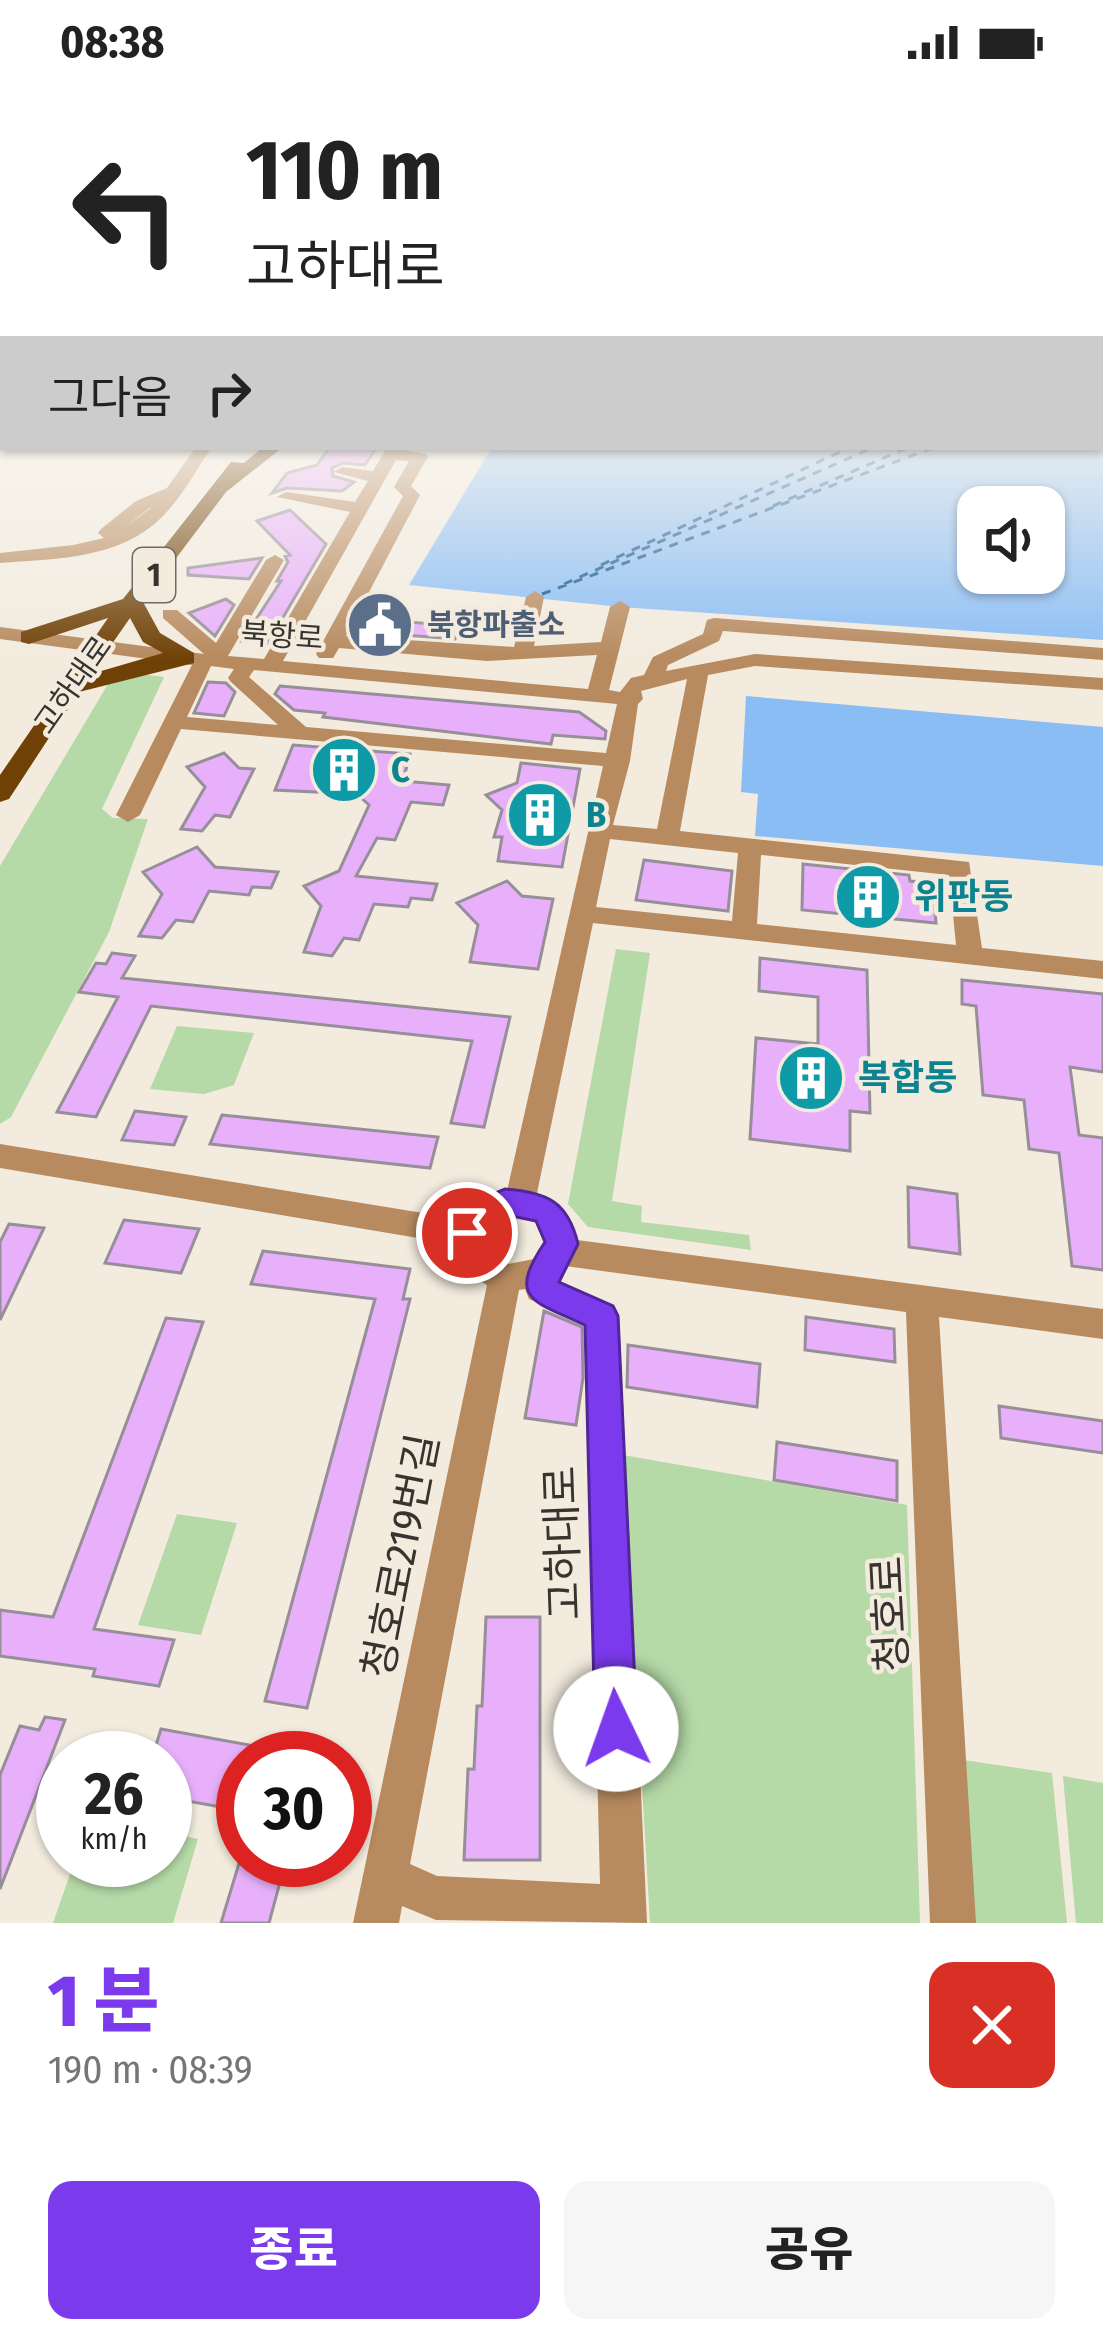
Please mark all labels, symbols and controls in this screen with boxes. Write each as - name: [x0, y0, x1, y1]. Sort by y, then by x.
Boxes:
- text: 08:38: [60, 15, 164, 69]
- text: 110 m: [246, 120, 443, 221]
- icon: left: [48, 132, 204, 288]
- text: 고하대로: [246, 235, 445, 299]
- icon: right: [196, 360, 262, 426]
- text: 그다음: [48, 371, 172, 425]
- map controls: [957, 486, 1065, 594]
- button: sound: [957, 486, 1065, 594]
- road number: 1: [133, 548, 175, 602]
- public building icon: 북항파출소: [345, 590, 415, 660]
- place label: 북항파출소: [427, 607, 565, 643]
- street label: 북항로: [239, 615, 325, 657]
- street label: 고하대로: [27, 629, 119, 741]
- building icon: C: [309, 735, 379, 805]
- place label: C: [391, 748, 410, 792]
- building icon: B: [505, 780, 575, 850]
- place label: B: [586, 793, 606, 837]
- building icon: 위판동: [833, 862, 903, 932]
- place label: 위판동: [914, 875, 1013, 919]
- building icon: 복합동: [776, 1043, 846, 1113]
- place label: 복합동: [858, 1056, 957, 1100]
- pin: [416, 1182, 518, 1284]
- icon: arrive: [434, 1200, 500, 1266]
- street label: 청호로219번길: [353, 1430, 449, 1682]
- street label: 고하대로: [535, 1465, 591, 1621]
- street label: 청호로: [862, 1555, 918, 1673]
- position arrow: [553, 1666, 679, 1792]
- speed limit sign: 30: [216, 1731, 372, 1887]
- text: 26: [84, 1758, 144, 1830]
- text: km/h: [81, 1821, 147, 1857]
- text: 1 분: [48, 1959, 160, 2045]
- button: close: [929, 1962, 1055, 2088]
- text: 190 m · 08:39: [48, 2047, 253, 2093]
- button: 종료: [48, 2181, 540, 2319]
- button: 공유: [564, 2181, 1055, 2319]

